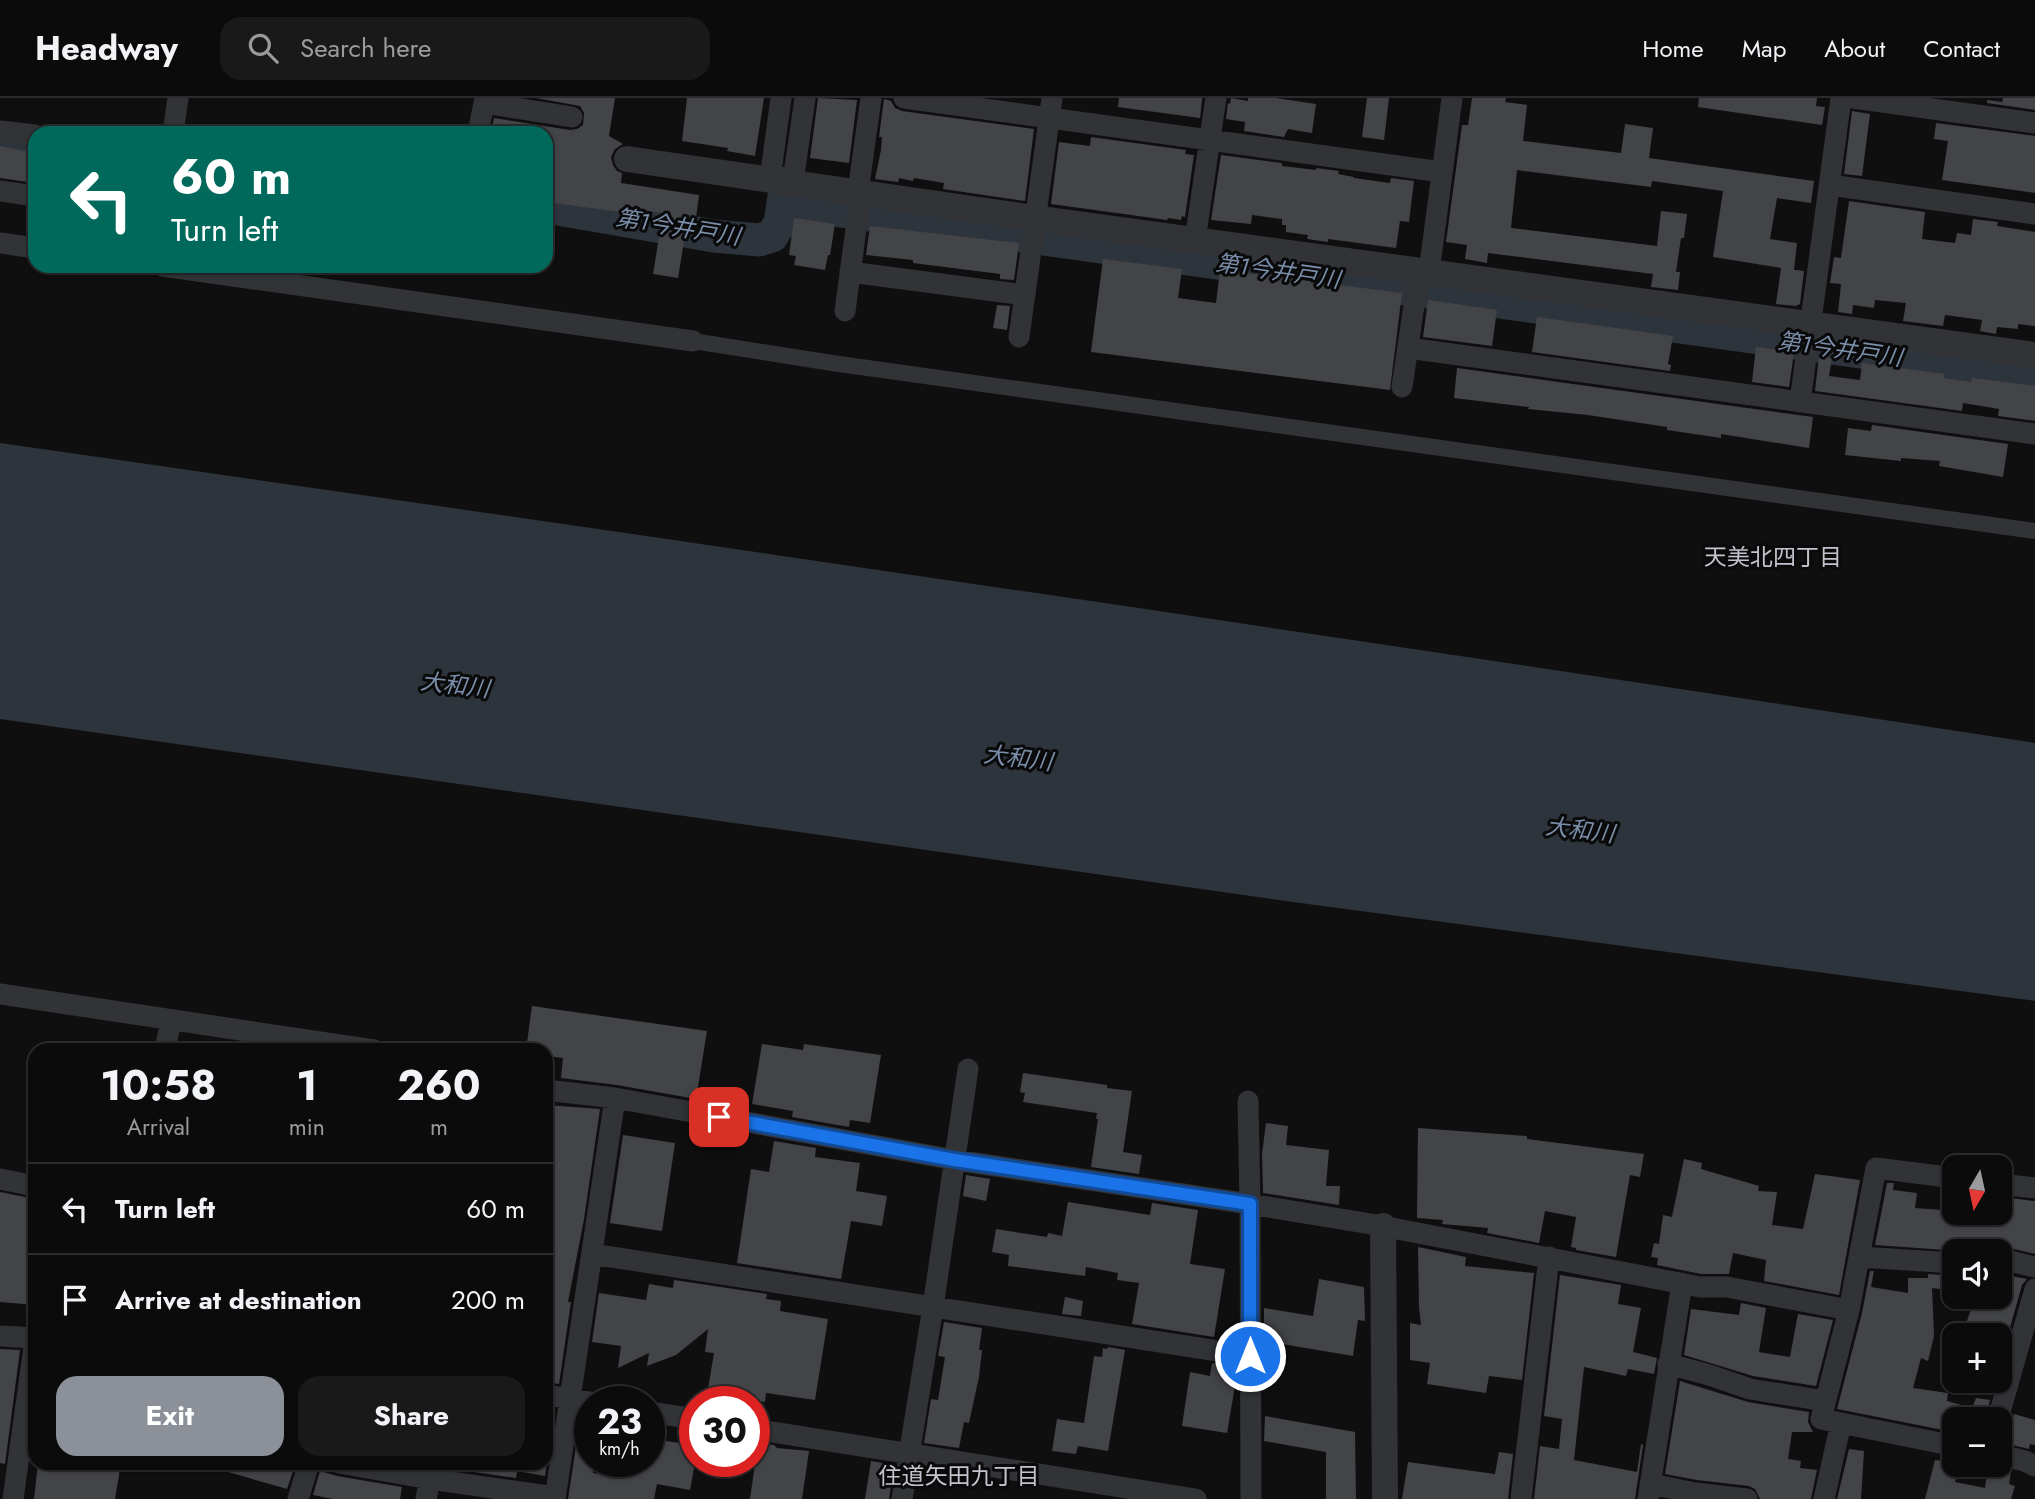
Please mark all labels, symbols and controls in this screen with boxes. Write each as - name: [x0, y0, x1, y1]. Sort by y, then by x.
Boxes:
- search box: [220, 17, 710, 80]
- text: Headway: [35, 25, 178, 72]
- icon: search: [244, 29, 282, 67]
- text: Search here: [300, 29, 431, 67]
- text: Home: [1642, 31, 1704, 66]
- text: Map: [1742, 31, 1786, 66]
- text: About: [1824, 31, 1885, 66]
- text: Contact: [1923, 31, 2000, 66]
- text: 60 m: [171, 142, 291, 212]
- icon: left: [56, 154, 147, 245]
- water label: 第1今井戸川: [614, 200, 745, 254]
- text: Turn left: [171, 207, 278, 253]
- water label: 第1今井戸川: [1214, 245, 1345, 297]
- water label: 第1今井戸川: [1776, 323, 1907, 375]
- district label: 天美北四丁目: [1704, 540, 1842, 574]
- water label: 大和川: [419, 664, 494, 706]
- water label: 大和川: [982, 737, 1057, 779]
- water label: 大和川: [1544, 809, 1619, 851]
- text: 10:58: [100, 1055, 216, 1116]
- text: 1: [296, 1055, 318, 1116]
- text: 260: [397, 1055, 481, 1116]
- pin: [689, 1087, 749, 1147]
- icon: arrive: [700, 1098, 738, 1136]
- text: Arrival: [127, 1110, 190, 1144]
- text: min: [289, 1110, 325, 1144]
- text: m: [430, 1110, 448, 1144]
- north arrow: [1942, 1155, 2012, 1225]
- map controls: [1942, 1155, 2012, 1477]
- icon: left: [56, 1190, 94, 1228]
- text: Turn left: [115, 1190, 215, 1228]
- text: 60 m: [466, 1190, 525, 1228]
- button: sound: [1942, 1239, 2012, 1309]
- icon: arrive: [56, 1281, 94, 1319]
- text: Arrive at destination: [115, 1281, 362, 1319]
- text: 200 m: [451, 1281, 525, 1319]
- position arrow: [1213, 1319, 1287, 1393]
- button: +: [1942, 1323, 2012, 1393]
- button: Exit: [56, 1376, 284, 1456]
- button: Share: [298, 1376, 525, 1456]
- speed limit sign: 30: [679, 1386, 770, 1477]
- text: 23: [597, 1397, 642, 1447]
- button: −: [1942, 1407, 2012, 1477]
- text: km/h: [599, 1436, 640, 1462]
- district label: 住道矢田九丁目: [879, 1459, 1040, 1493]

